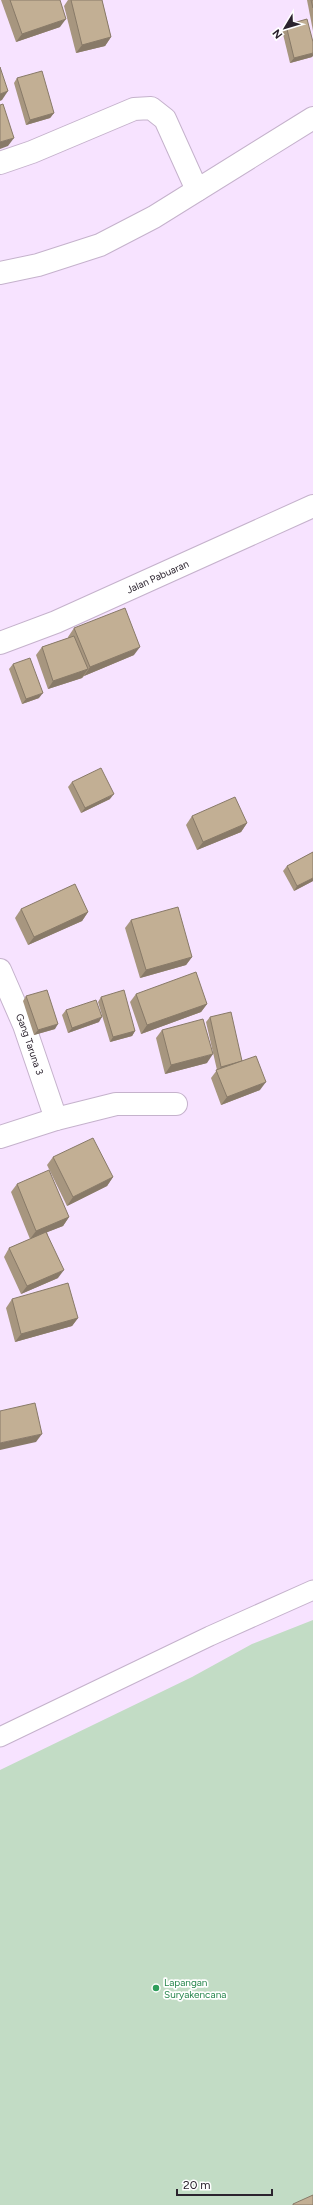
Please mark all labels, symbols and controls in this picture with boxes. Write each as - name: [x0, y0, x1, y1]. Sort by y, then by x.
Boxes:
- north arrow: [265, 8, 305, 48]
- text: N: [270, 26, 285, 41]
- street label: Jalan Pabuaran: [124, 556, 191, 596]
- street label: Gang Taruna 3: [13, 1011, 47, 1076]
- place label: Lapangan Suryakencana: [164, 1976, 226, 2001]
- marker: Lapangan Suryakencana: [151, 1983, 161, 1993]
- scale bar: [177, 2171, 272, 2197]
- text: 20 m: [183, 2178, 211, 2192]

